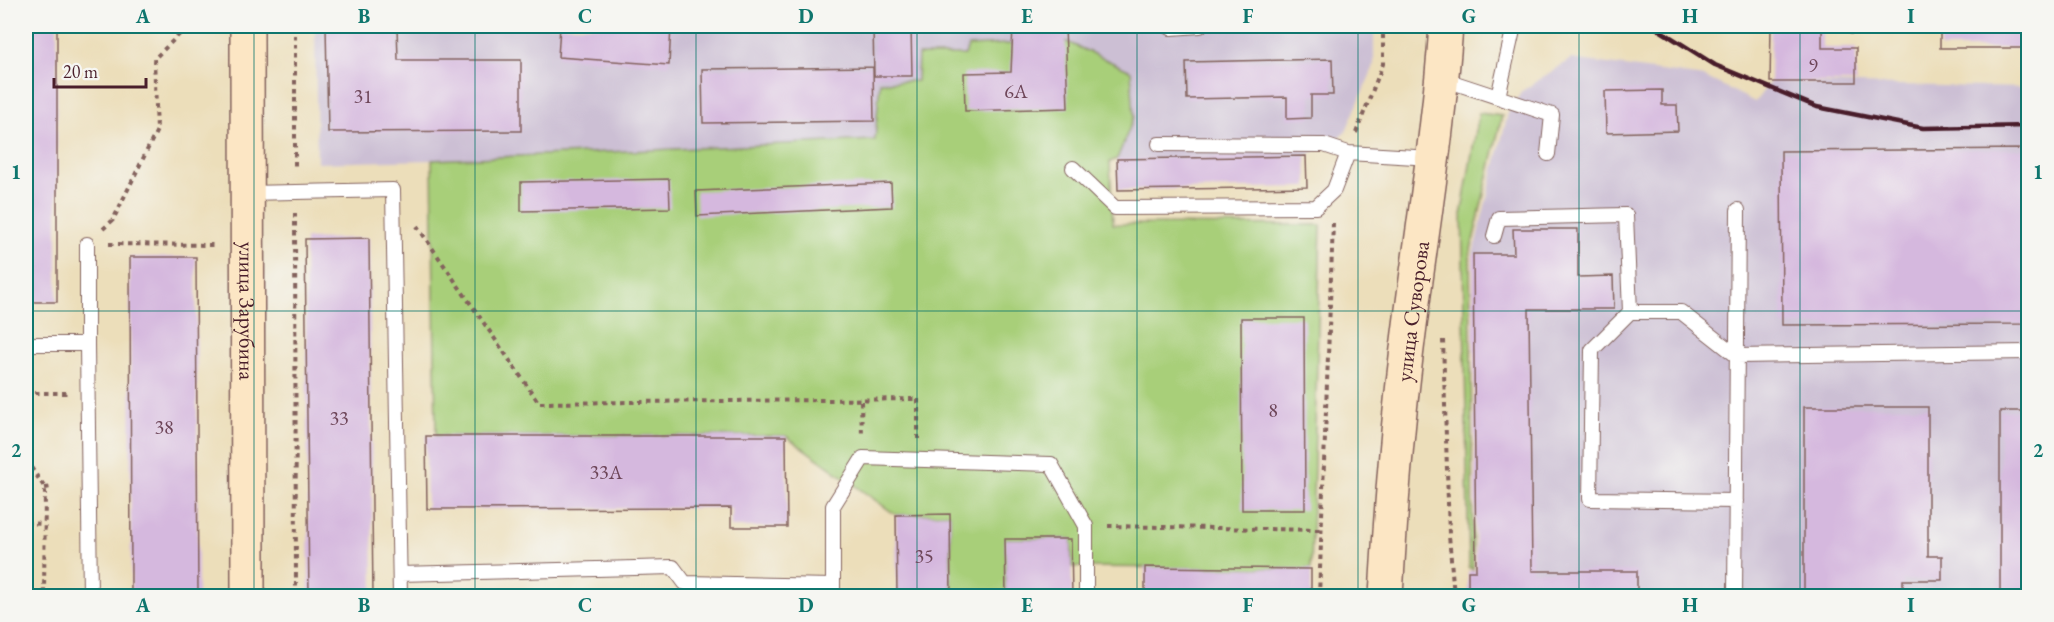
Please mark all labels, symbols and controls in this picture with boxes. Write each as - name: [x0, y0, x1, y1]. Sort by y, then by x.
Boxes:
- text: A: [135, 3, 151, 29]
- text: B: [358, 3, 370, 29]
- text: C: [578, 3, 592, 29]
- text: D: [798, 3, 814, 29]
- text: E: [1021, 3, 1033, 29]
- text: F: [1243, 3, 1254, 29]
- text: G: [1462, 3, 1476, 29]
- text: H: [1682, 3, 1698, 29]
- text: I: [1907, 3, 1915, 29]
- scale bar: [54, 51, 146, 89]
- house number: 9: [1808, 52, 1818, 78]
- text: 20 m: [63, 60, 98, 83]
- house number: 6А: [1004, 78, 1028, 104]
- house number: 31: [353, 83, 373, 109]
- text: 1: [11, 159, 21, 185]
- text: 1: [2033, 159, 2043, 185]
- street label: улица Суворова: [1389, 239, 1436, 383]
- street label: улица Зарубина: [232, 242, 262, 381]
- house number: 8: [1268, 397, 1278, 423]
- house number: 33: [329, 405, 349, 431]
- house number: 38: [154, 414, 174, 440]
- text: 2: [11, 437, 22, 463]
- text: 2: [2033, 437, 2044, 463]
- house number: 33А: [589, 459, 623, 485]
- house number: 35: [914, 543, 934, 569]
- text: A: [135, 592, 151, 618]
- text: B: [358, 592, 370, 618]
- text: C: [578, 592, 592, 618]
- text: D: [798, 592, 814, 618]
- text: E: [1021, 592, 1033, 618]
- text: F: [1243, 592, 1254, 618]
- text: G: [1462, 592, 1476, 618]
- text: H: [1682, 592, 1698, 618]
- text: I: [1907, 592, 1915, 618]

